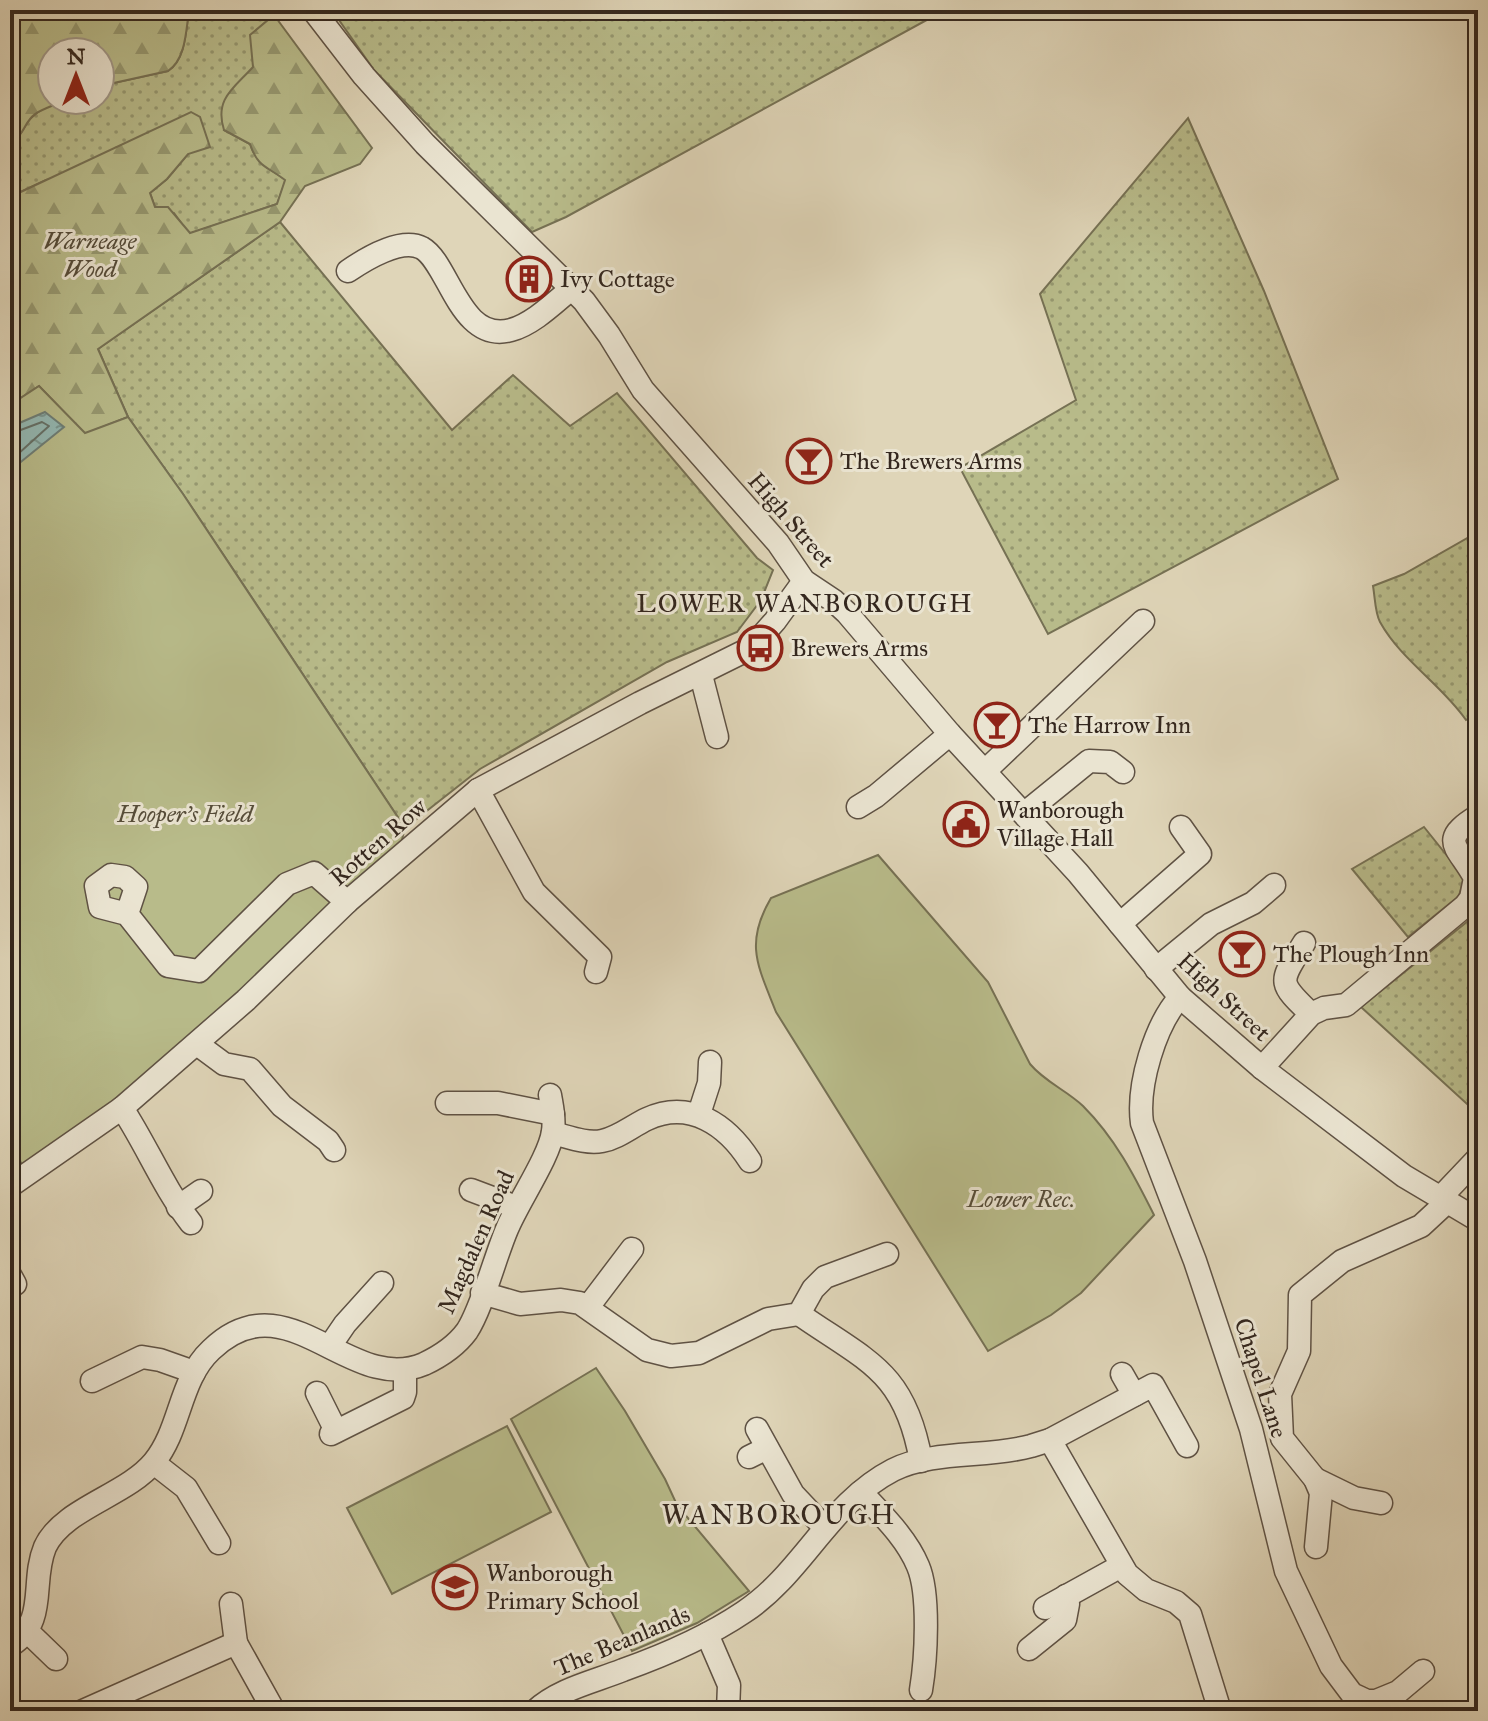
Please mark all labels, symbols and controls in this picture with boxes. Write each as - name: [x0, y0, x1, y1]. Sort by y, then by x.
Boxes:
- north arrow: [36, 36, 116, 116]
- text: N: [67, 43, 86, 70]
- park label: Warneage Wood: [44, 226, 138, 284]
- building icon: Ivy Cottage: [505, 255, 553, 303]
- place label: Ivy Cottage: [560, 264, 675, 294]
- bar icon: The Brewers Arms: [785, 437, 833, 485]
- place label: The Brewers Arms: [840, 446, 1022, 476]
- street label: High Street: [741, 466, 841, 574]
- district label: LOWER WANBOROUGH: [637, 587, 973, 619]
- bus stop icon: Brewers Arms: [736, 624, 784, 672]
- place label: Brewers Arms: [791, 633, 928, 663]
- bar icon: The Harrow Inn: [973, 701, 1021, 749]
- place label: The Harrow Inn: [1028, 710, 1191, 740]
- street label: Rotten Row: [323, 791, 434, 892]
- place label: Wanborough Village Hall: [996, 795, 1124, 853]
- park label: Hooper's Field: [116, 799, 254, 829]
- public building icon: Wanborough Village Hall: [942, 800, 990, 848]
- bar icon: The Plough Inn: [1218, 930, 1266, 978]
- place label: The Plough Inn: [1273, 939, 1429, 969]
- street label: High Street: [1171, 946, 1277, 1048]
- street label: Magdalen Road: [431, 1166, 521, 1318]
- park label: Lower Rec.: [966, 1184, 1075, 1214]
- street label: Chapel Lane: [1228, 1314, 1294, 1442]
- district label: WANBOROUGH: [662, 1497, 896, 1532]
- place label: Wanborough Primary School: [486, 1558, 640, 1616]
- school or university icon: Wanborough Primary School: [431, 1563, 479, 1611]
- street label: The Beanlands: [550, 1599, 694, 1683]

